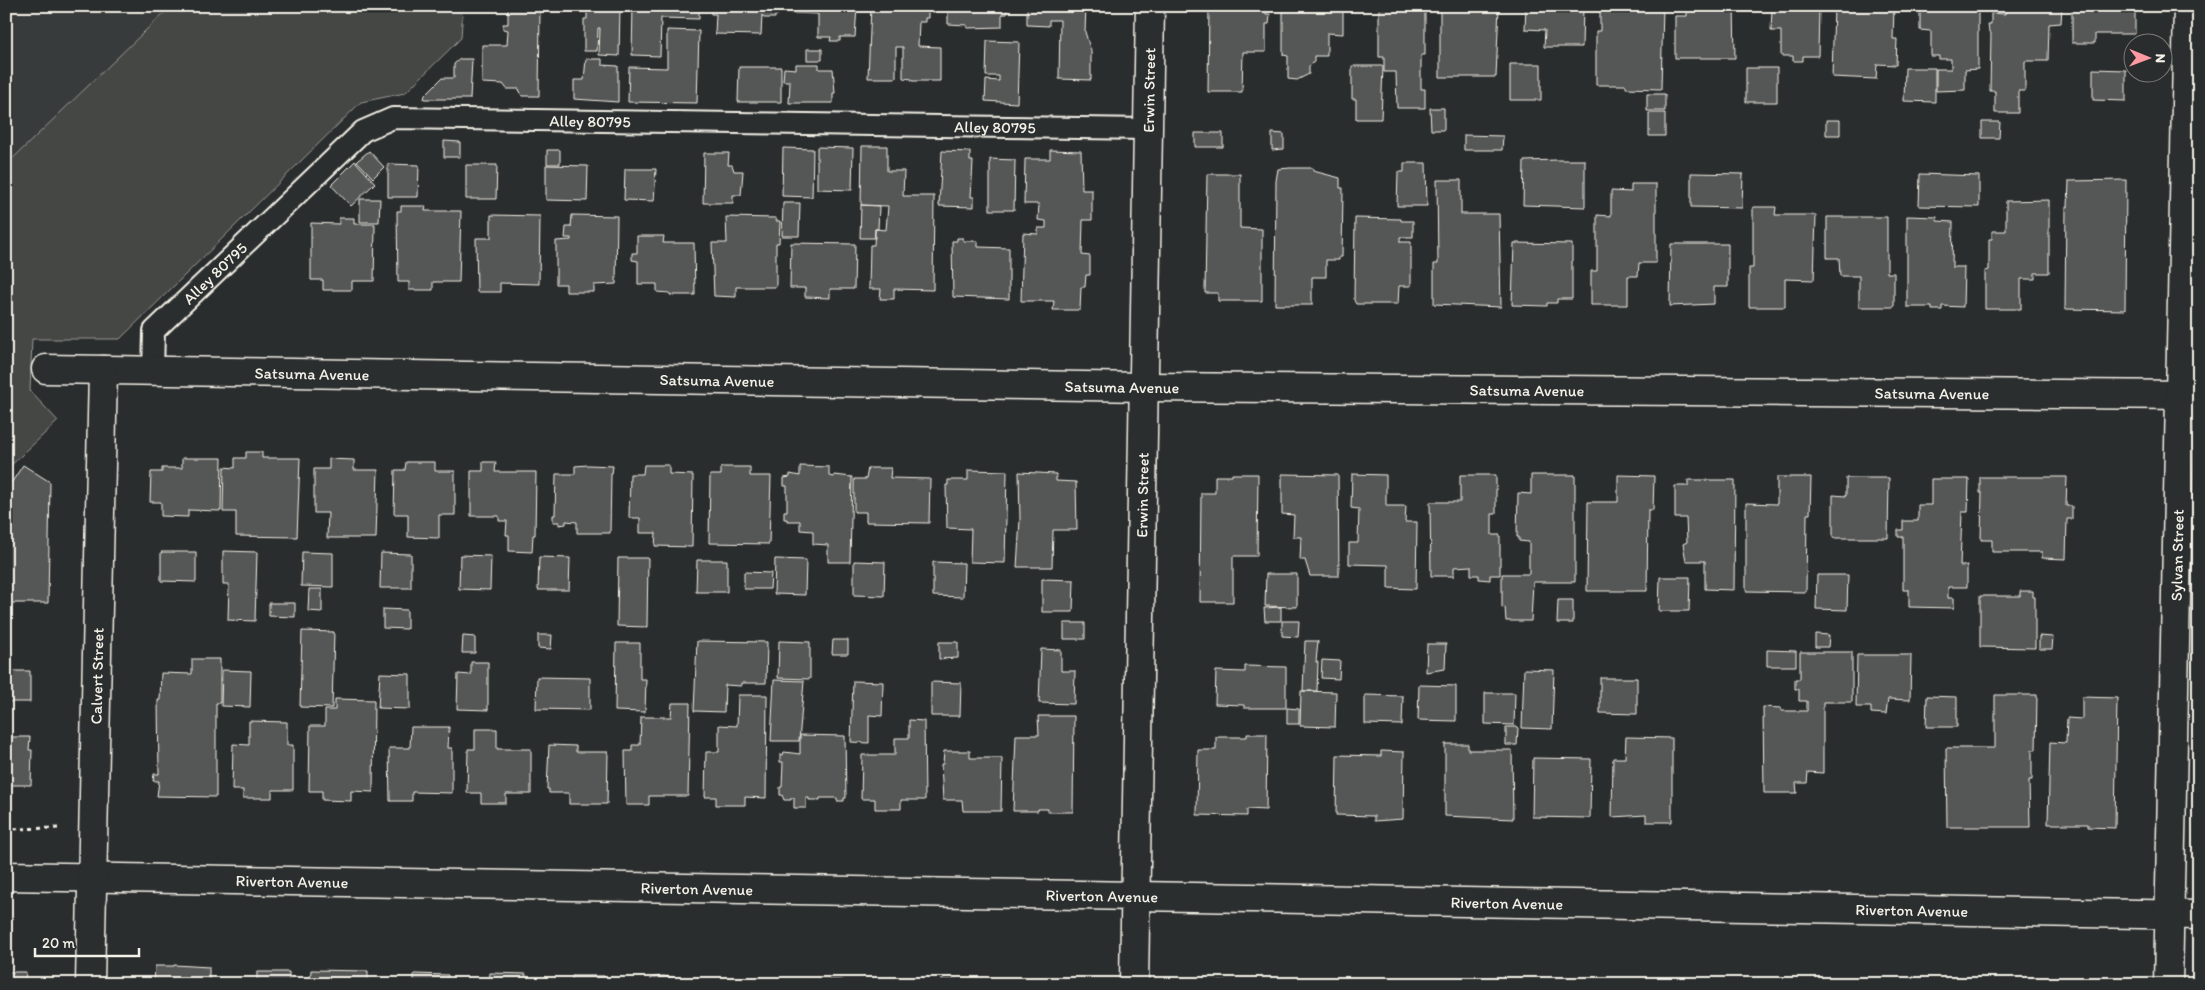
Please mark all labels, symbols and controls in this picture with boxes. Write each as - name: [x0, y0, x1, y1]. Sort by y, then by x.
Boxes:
- north arrow: [2122, 32, 2172, 82]
- street label: Erwin Street: [1139, 47, 1159, 133]
- text: N: [2152, 53, 2169, 63]
- street label: Alley 80795: [549, 111, 631, 131]
- street label: Alley 80795: [954, 117, 1036, 137]
- street label: Alley 80795: [179, 238, 251, 308]
- street label: Satsuma Avenue: [254, 363, 370, 384]
- street label: Satsuma Avenue: [659, 370, 775, 391]
- street label: Satsuma Avenue: [1064, 377, 1180, 397]
- street label: Satsuma Avenue: [1469, 380, 1585, 400]
- street label: Satsuma Avenue: [1874, 384, 1990, 403]
- street label: Erwin Street: [1132, 452, 1153, 538]
- street label: Sylvan Street: [2167, 509, 2188, 601]
- street label: Calvert Street: [86, 627, 108, 725]
- street label: Riverton Avenue: [236, 871, 349, 892]
- street label: Riverton Avenue: [640, 878, 754, 899]
- street label: Riverton Avenue: [1045, 885, 1159, 906]
- street label: Riverton Avenue: [1450, 893, 1563, 914]
- street label: Riverton Avenue: [1855, 900, 1968, 921]
- scale bar: [35, 925, 139, 957]
- text: 20 m: [42, 934, 76, 952]

